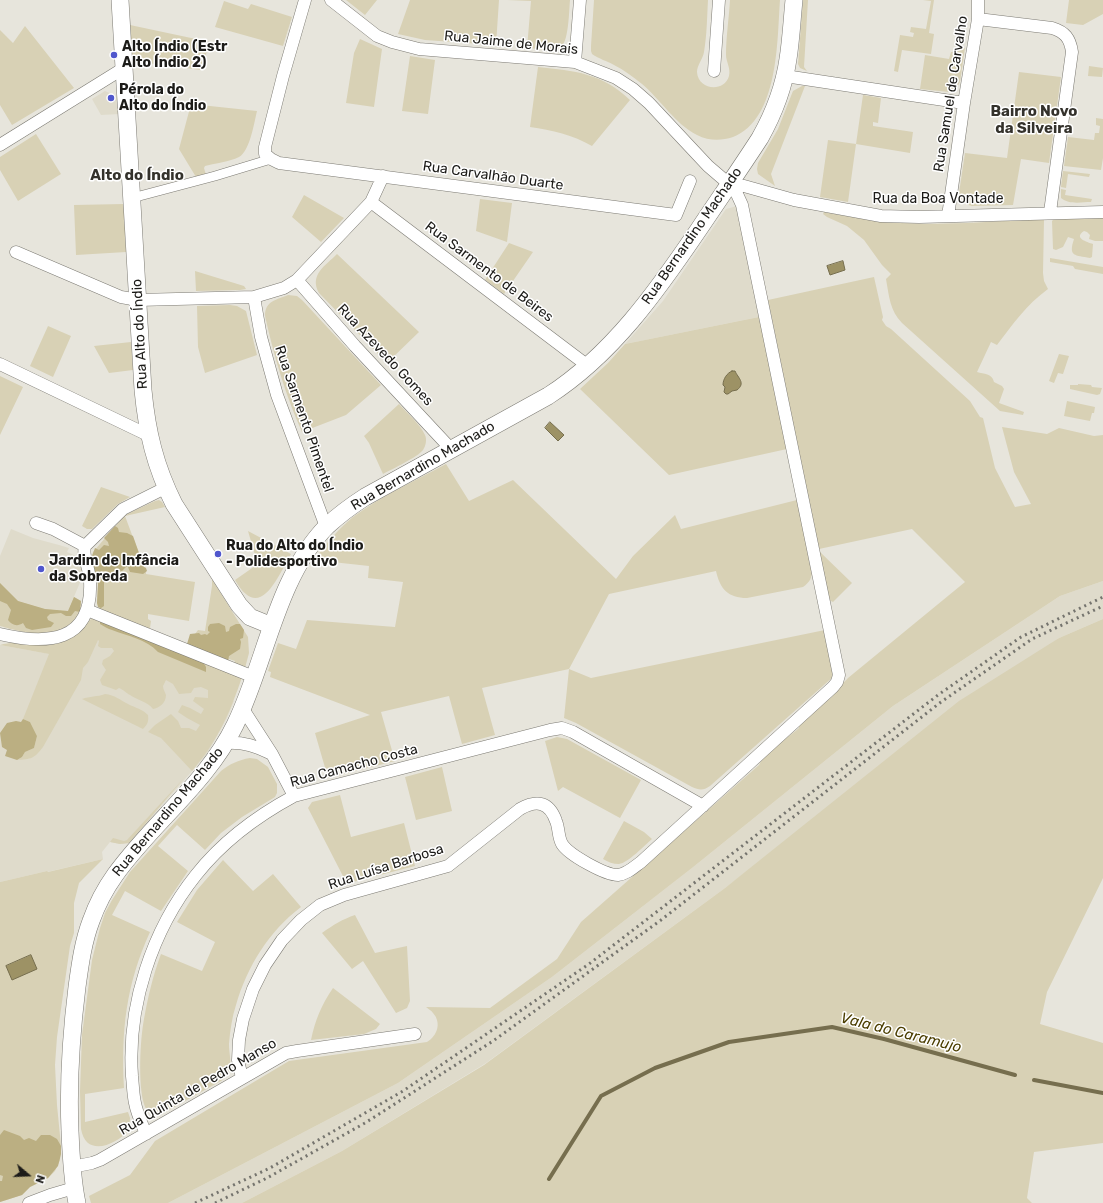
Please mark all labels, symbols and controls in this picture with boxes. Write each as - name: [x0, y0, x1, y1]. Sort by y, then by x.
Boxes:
- street label: Rua Samuel de Carvalho: [930, 15, 972, 173]
- street label: Rua Jaime de Morais: [443, 28, 579, 58]
- place label: Alto Índio (Estr Alto Índio 2): [122, 39, 227, 72]
- marker: Alto Índio (Estr Alto Índio 2): [109, 50, 119, 60]
- place label: Pérola do Alto do Índio: [119, 82, 206, 114]
- marker: Pérola do Alto do Índio: [106, 93, 116, 103]
- district label: Bairro Novo da Silveira: [990, 103, 1078, 138]
- street label: Rua Carvalhão Duarte: [422, 158, 564, 194]
- street label: Rua Bernardino Machado: [638, 164, 746, 308]
- district label: Alto do Índio: [90, 167, 184, 185]
- street label: Rua da Boa Vontade: [872, 191, 1004, 207]
- street label: Rua Sarmento de Beires: [421, 218, 557, 326]
- street label: Rua Alto do Índio: [129, 278, 151, 390]
- street label: Rua Azevedo Gomes: [334, 301, 436, 409]
- street label: Rua Sarmento Pimentel: [271, 344, 337, 494]
- street label: Rua Bernardino Machado: [348, 418, 498, 514]
- place label: Rua do Alto do Índio - Polidesportivo: [226, 538, 364, 570]
- marker: Rua do Alto do Índio - Polidesportivo: [213, 549, 223, 559]
- place label: Jardim de Infância da Sobreda: [49, 553, 179, 586]
- marker: Jardim de Infância da Sobreda: [36, 564, 46, 574]
- street label: Rua Camacho Costa: [288, 741, 420, 791]
- street label: Rua Bernardino Machado: [109, 744, 227, 880]
- street label: Rua Luísa Barbosa: [326, 840, 446, 894]
- water label: Vala do Caramujo: [839, 1009, 963, 1057]
- street label: Rua Quinta de Pedro Manso: [116, 1035, 280, 1139]
- north arrow: [8, 1155, 48, 1195]
- text: N: [32, 1173, 47, 1185]

